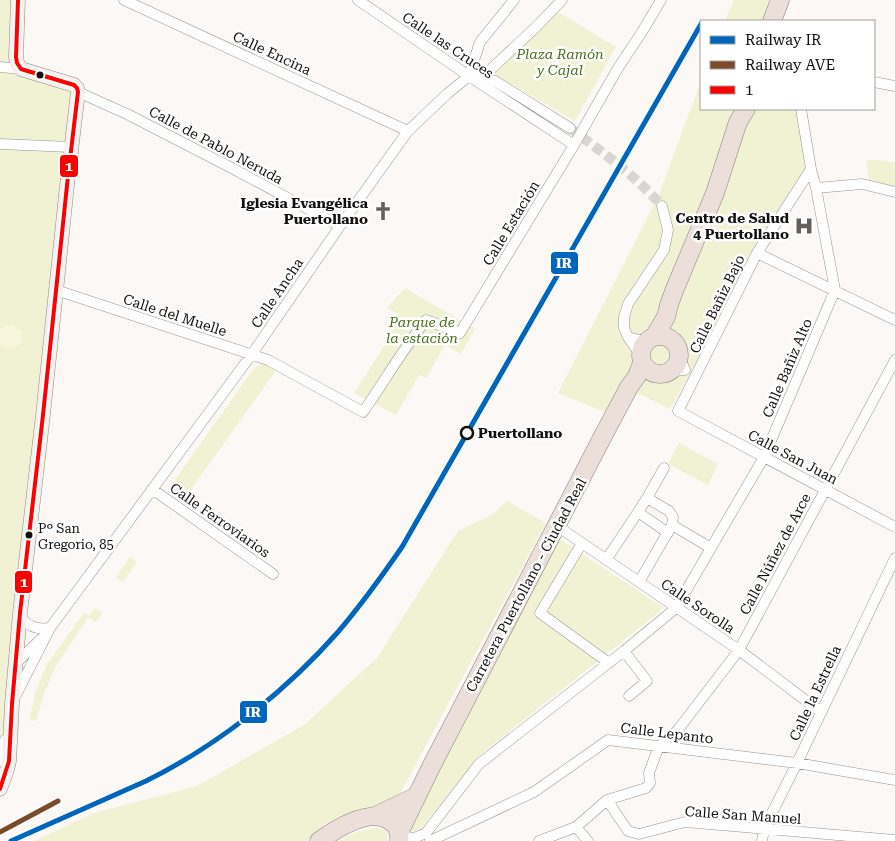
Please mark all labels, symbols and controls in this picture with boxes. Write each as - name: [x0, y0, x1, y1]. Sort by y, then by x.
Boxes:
- street label: Calle las Cruces: [399, 9, 497, 82]
- legend: [700, 20, 875, 110]
- street label: Calle Encina: [230, 28, 314, 78]
- text: Railway IR: [745, 31, 822, 49]
- park label: Plaza Ramón y Cajal: [515, 46, 604, 78]
- text: Railway AVE: [745, 56, 835, 74]
- unlabelled marker: [35, 70, 45, 80]
- text: 1: [745, 81, 753, 99]
- street label: Calle de Pablo Neruda: [146, 103, 286, 187]
- line badge: 1: [59, 154, 79, 178]
- text: 1: [65, 158, 73, 174]
- street label: Calle Estación: [479, 178, 543, 268]
- place label: Iglesia Evangélica Puertollano: [241, 195, 369, 227]
- church icon: Iglesia Evangélica Puertollano: [372, 200, 394, 222]
- place label: Centro de Salud 4 Puertollano: [676, 210, 790, 242]
- hospital icon: Centro de Salud 4 Puertollano: [793, 215, 815, 237]
- line badge: IR: [550, 251, 579, 275]
- street label: Calle Bañiz Bajo: [686, 252, 748, 356]
- street label: Calle Ancha: [248, 255, 306, 331]
- text: IR: [556, 255, 573, 271]
- street label: Calle del Muelle: [121, 291, 229, 339]
- park label: Parque de la estación: [386, 314, 458, 346]
- street label: Calle Bañiz Alto: [759, 316, 815, 420]
- place label: Puertollano: [478, 425, 562, 441]
- marker: Puertollano: [460, 426, 474, 440]
- street label: Calle San Juan: [745, 427, 841, 487]
- street label: Carretera Puertollano - Ciudad Real: [463, 475, 590, 695]
- street label: Calle Ferroviarios: [167, 480, 273, 561]
- street label: Calle Núñez de Arce: [736, 490, 814, 617]
- place label: Pº San Gregorio, 85: [38, 521, 114, 552]
- marker: Pº San Gregorio, 85: [24, 530, 34, 540]
- line badge: 1: [14, 570, 33, 594]
- text: 1: [20, 574, 28, 590]
- street label: Calle Sorolla: [658, 575, 738, 637]
- street label: Calle la Estrella: [786, 642, 844, 743]
- line badge: IR: [239, 700, 268, 724]
- text: IR: [245, 704, 262, 720]
- street label: Calle Lepanto: [620, 719, 714, 747]
- street label: Calle San Manuel: [684, 803, 802, 827]

